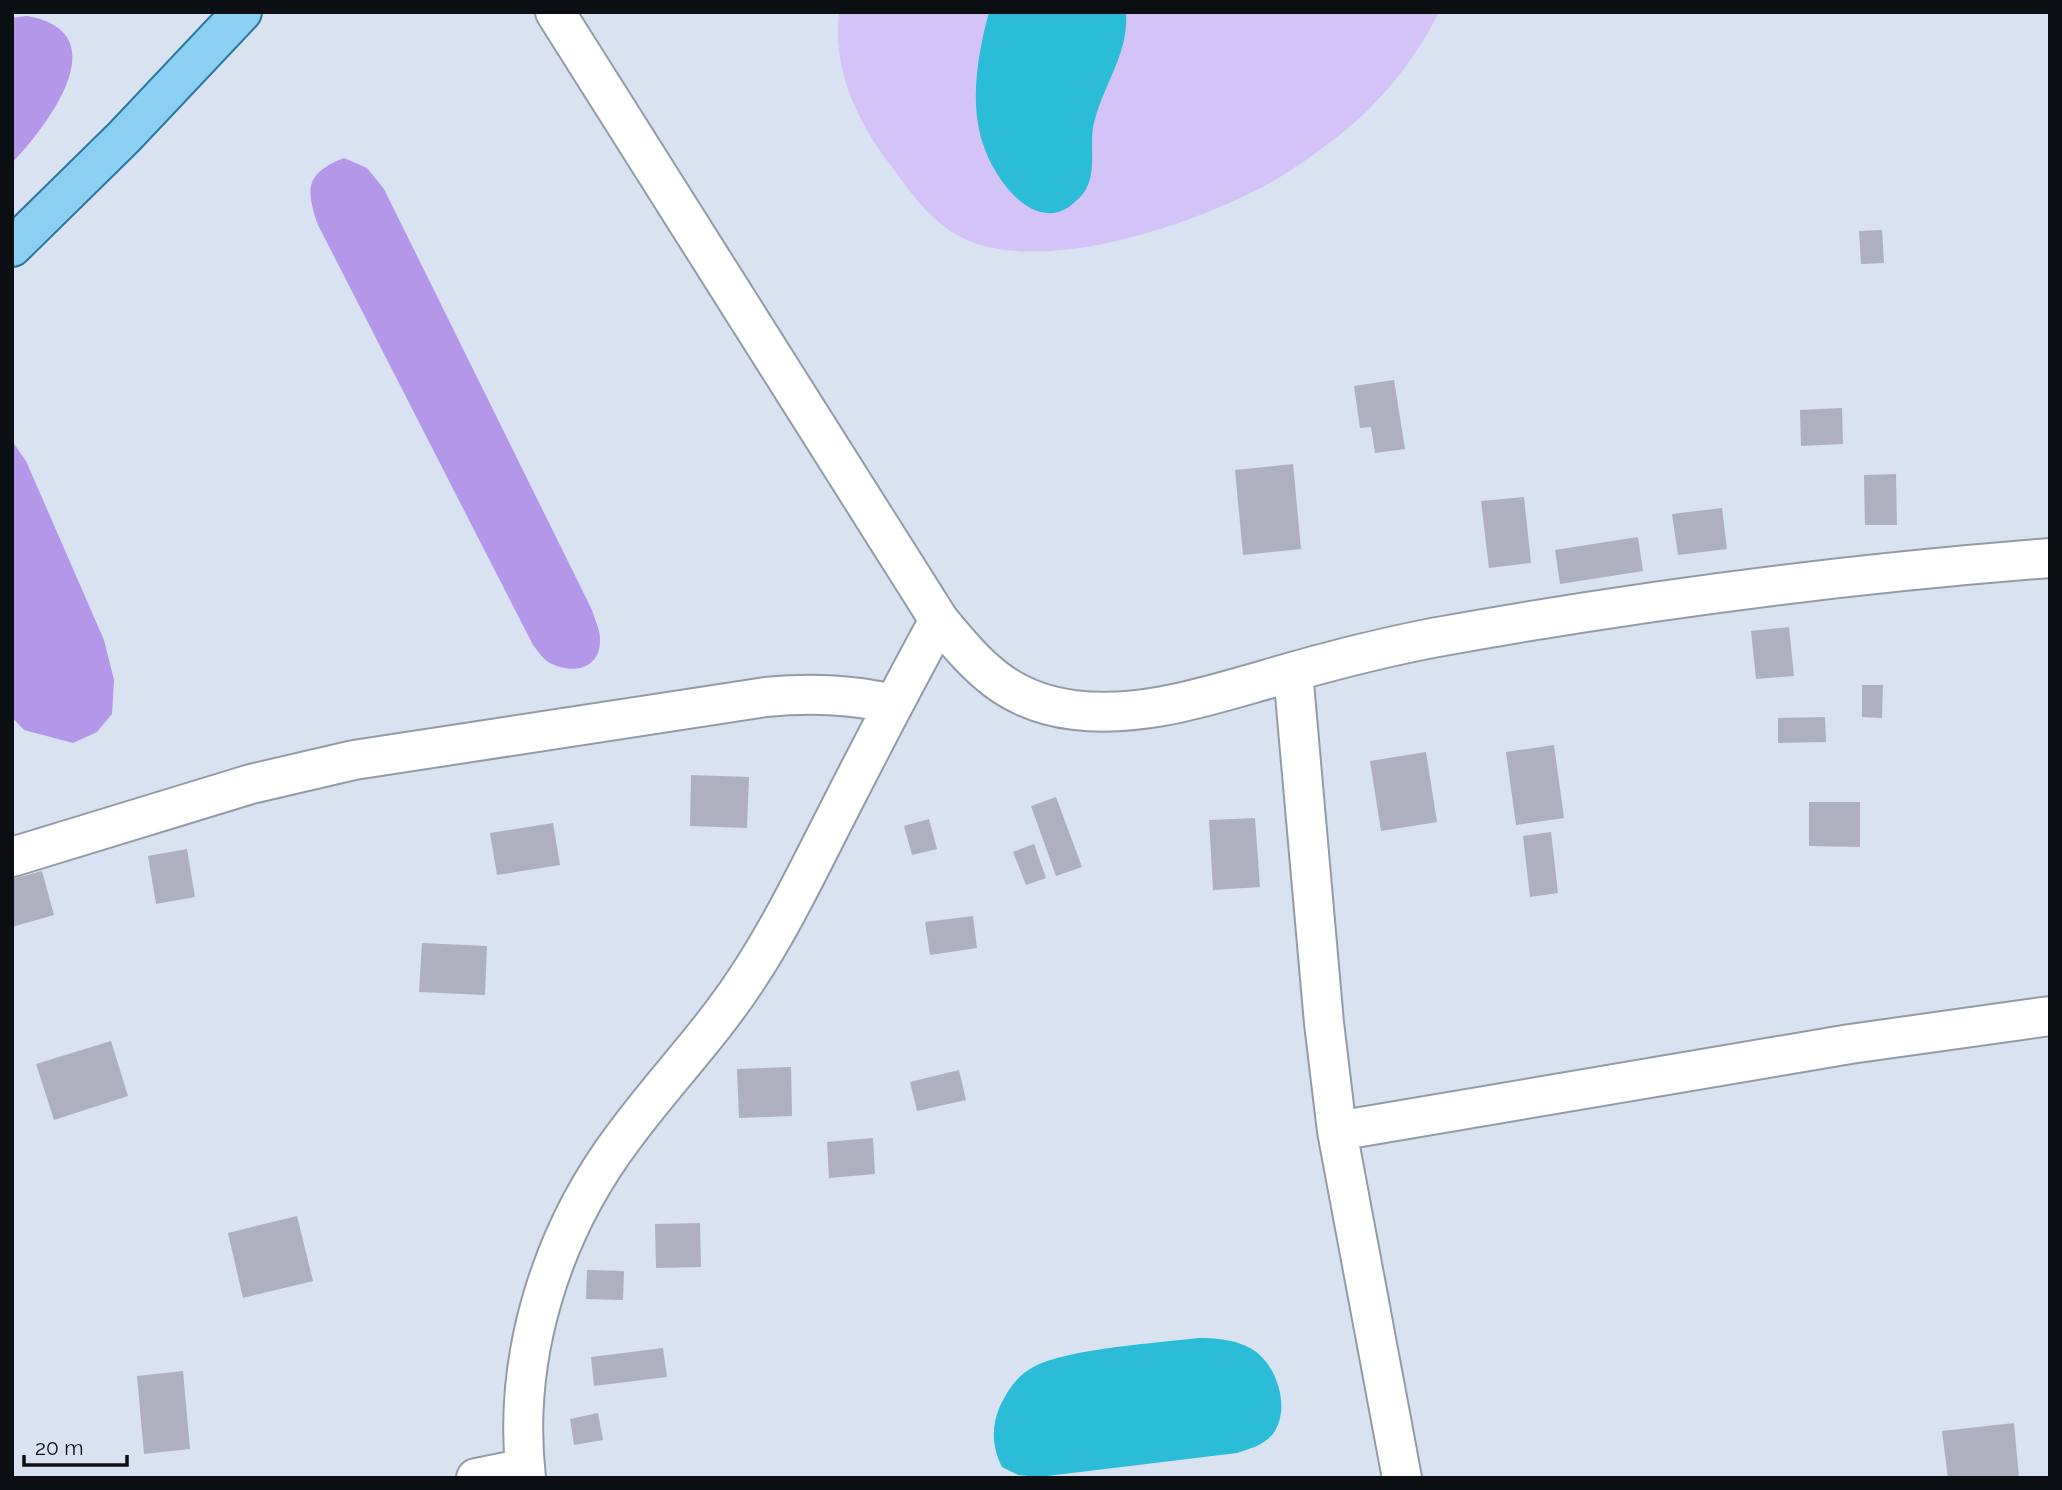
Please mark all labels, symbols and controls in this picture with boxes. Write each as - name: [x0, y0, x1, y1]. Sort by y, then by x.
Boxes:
- scale bar: [24, 1424, 128, 1468]
- text: 20 m: [35, 1435, 83, 1460]

